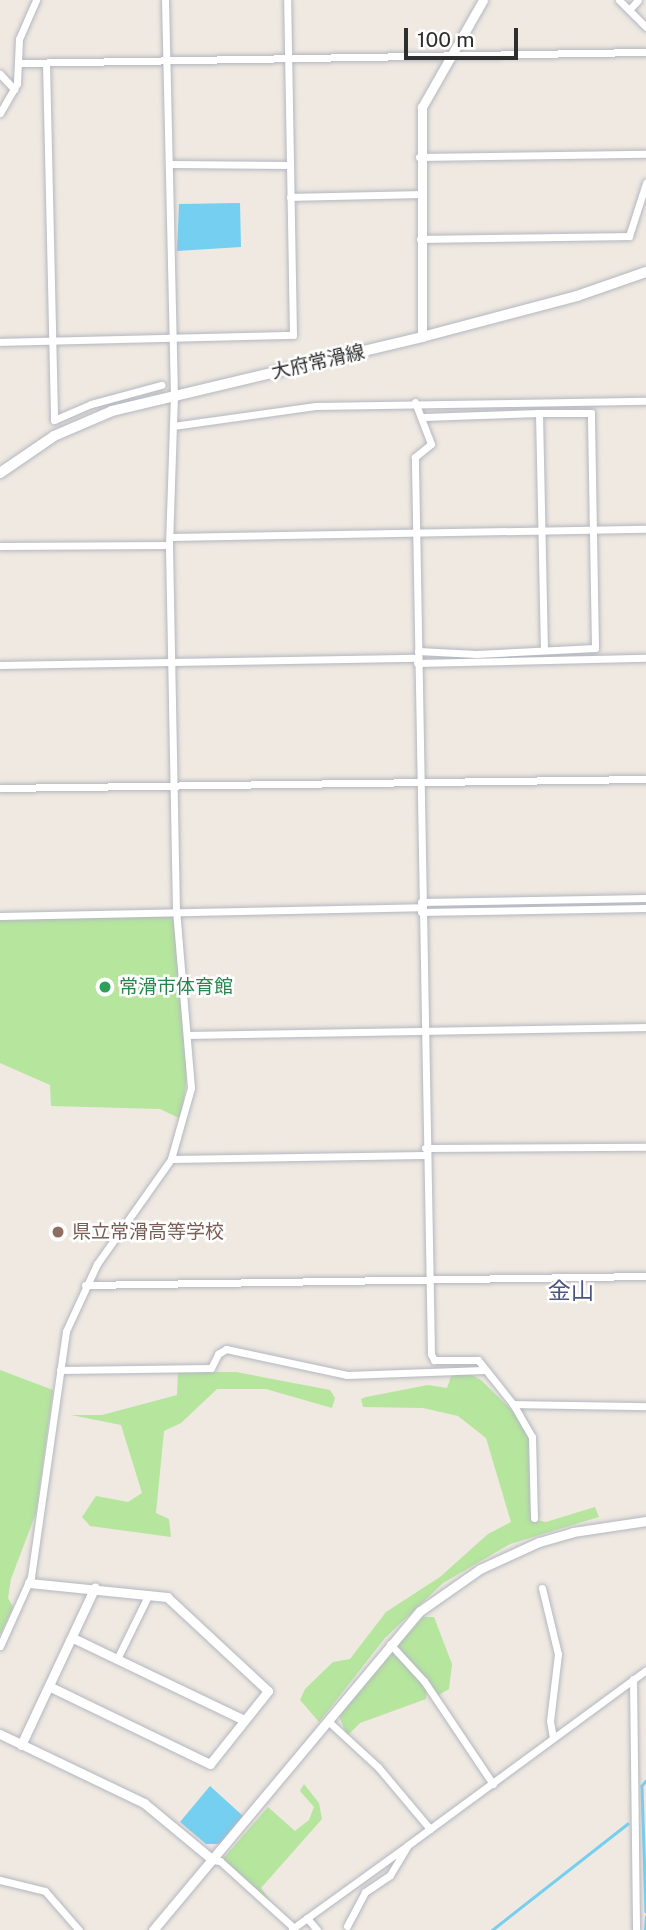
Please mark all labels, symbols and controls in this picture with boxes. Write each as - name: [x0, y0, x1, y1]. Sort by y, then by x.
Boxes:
- scale bar: [408, 14, 522, 58]
- text: 100 m: [417, 27, 474, 52]
- street label: 大府常滑線: [269, 340, 367, 384]
- place label: 常滑市体育館: [119, 976, 233, 998]
- marker: 常滑市体育館: [97, 979, 113, 995]
- place label: 県立常滑高等学校: [72, 1221, 224, 1243]
- marker: 県立常滑高等学校: [50, 1224, 66, 1240]
- district label: 金山: [548, 1277, 594, 1305]

